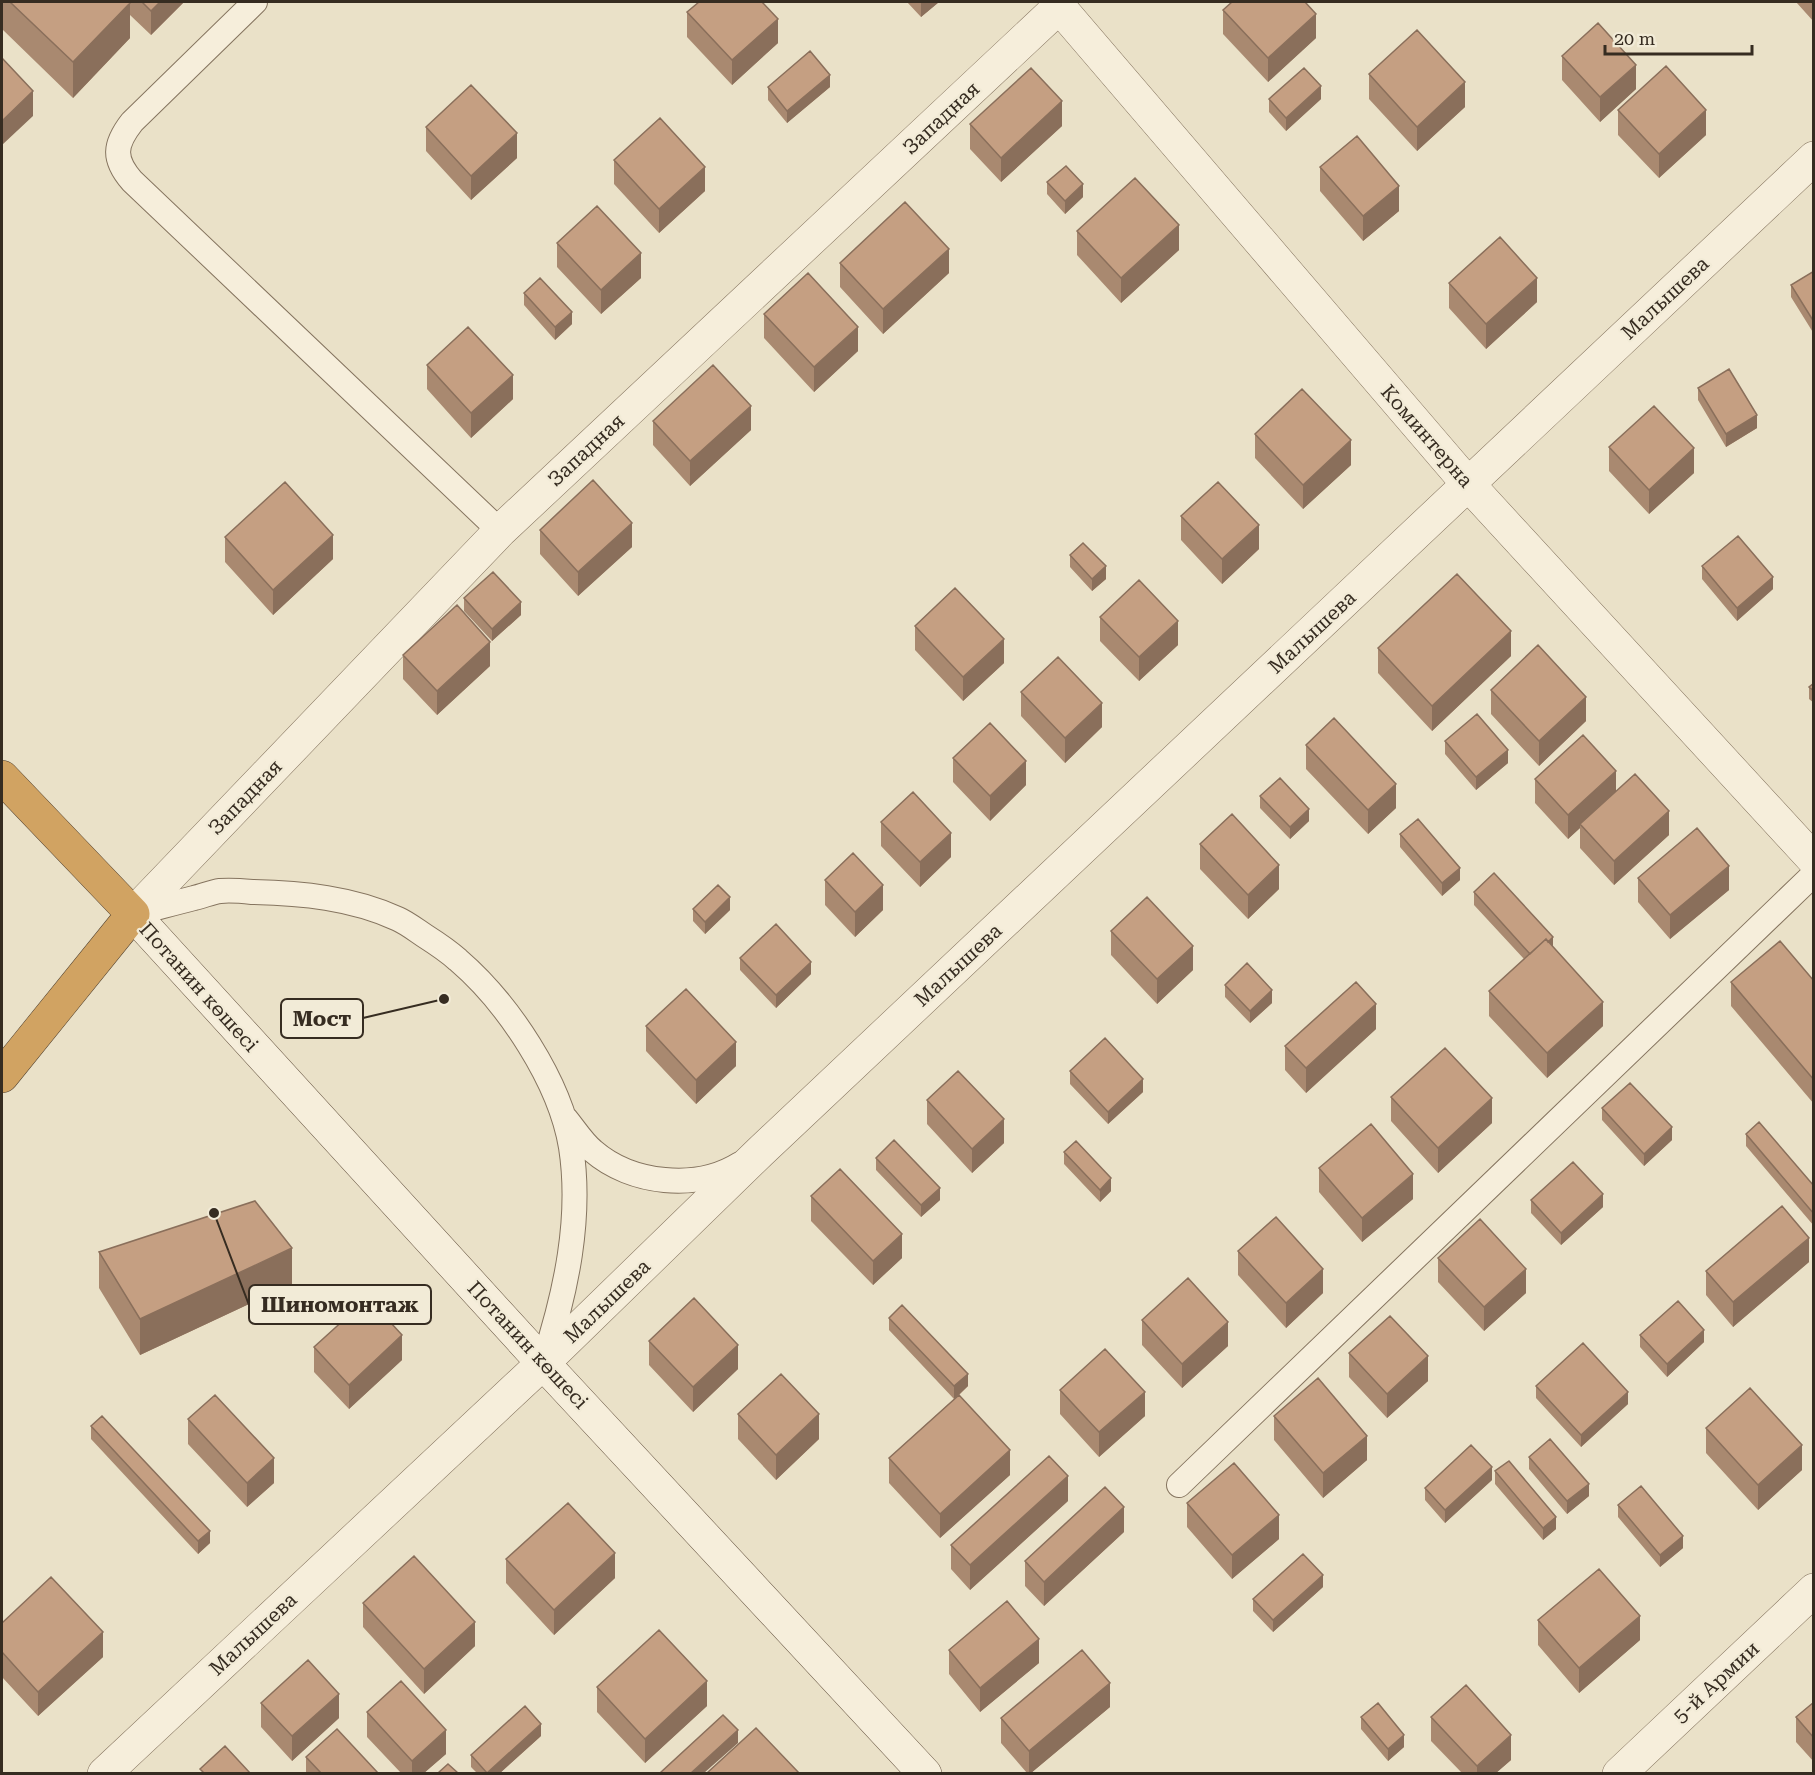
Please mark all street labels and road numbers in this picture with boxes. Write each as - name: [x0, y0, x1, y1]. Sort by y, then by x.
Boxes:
- street label: Западная: [898, 77, 984, 159]
- street label: Малышева: [1616, 251, 1714, 344]
- street label: Коминтерна: [1376, 380, 1478, 492]
- street label: Западная: [543, 409, 629, 491]
- street label: Малышева: [1263, 585, 1361, 678]
- street label: Западная: [203, 754, 287, 840]
- street label: Потанин көшесі: [135, 917, 263, 1057]
- street label: Малышева: [909, 918, 1007, 1011]
- street label: Малышева: [559, 1254, 655, 1348]
- street label: Потанин көшесі: [463, 1276, 593, 1414]
- street label: Малышева: [204, 1587, 302, 1680]
- street label: 5-й Армии: [1668, 1636, 1764, 1728]

